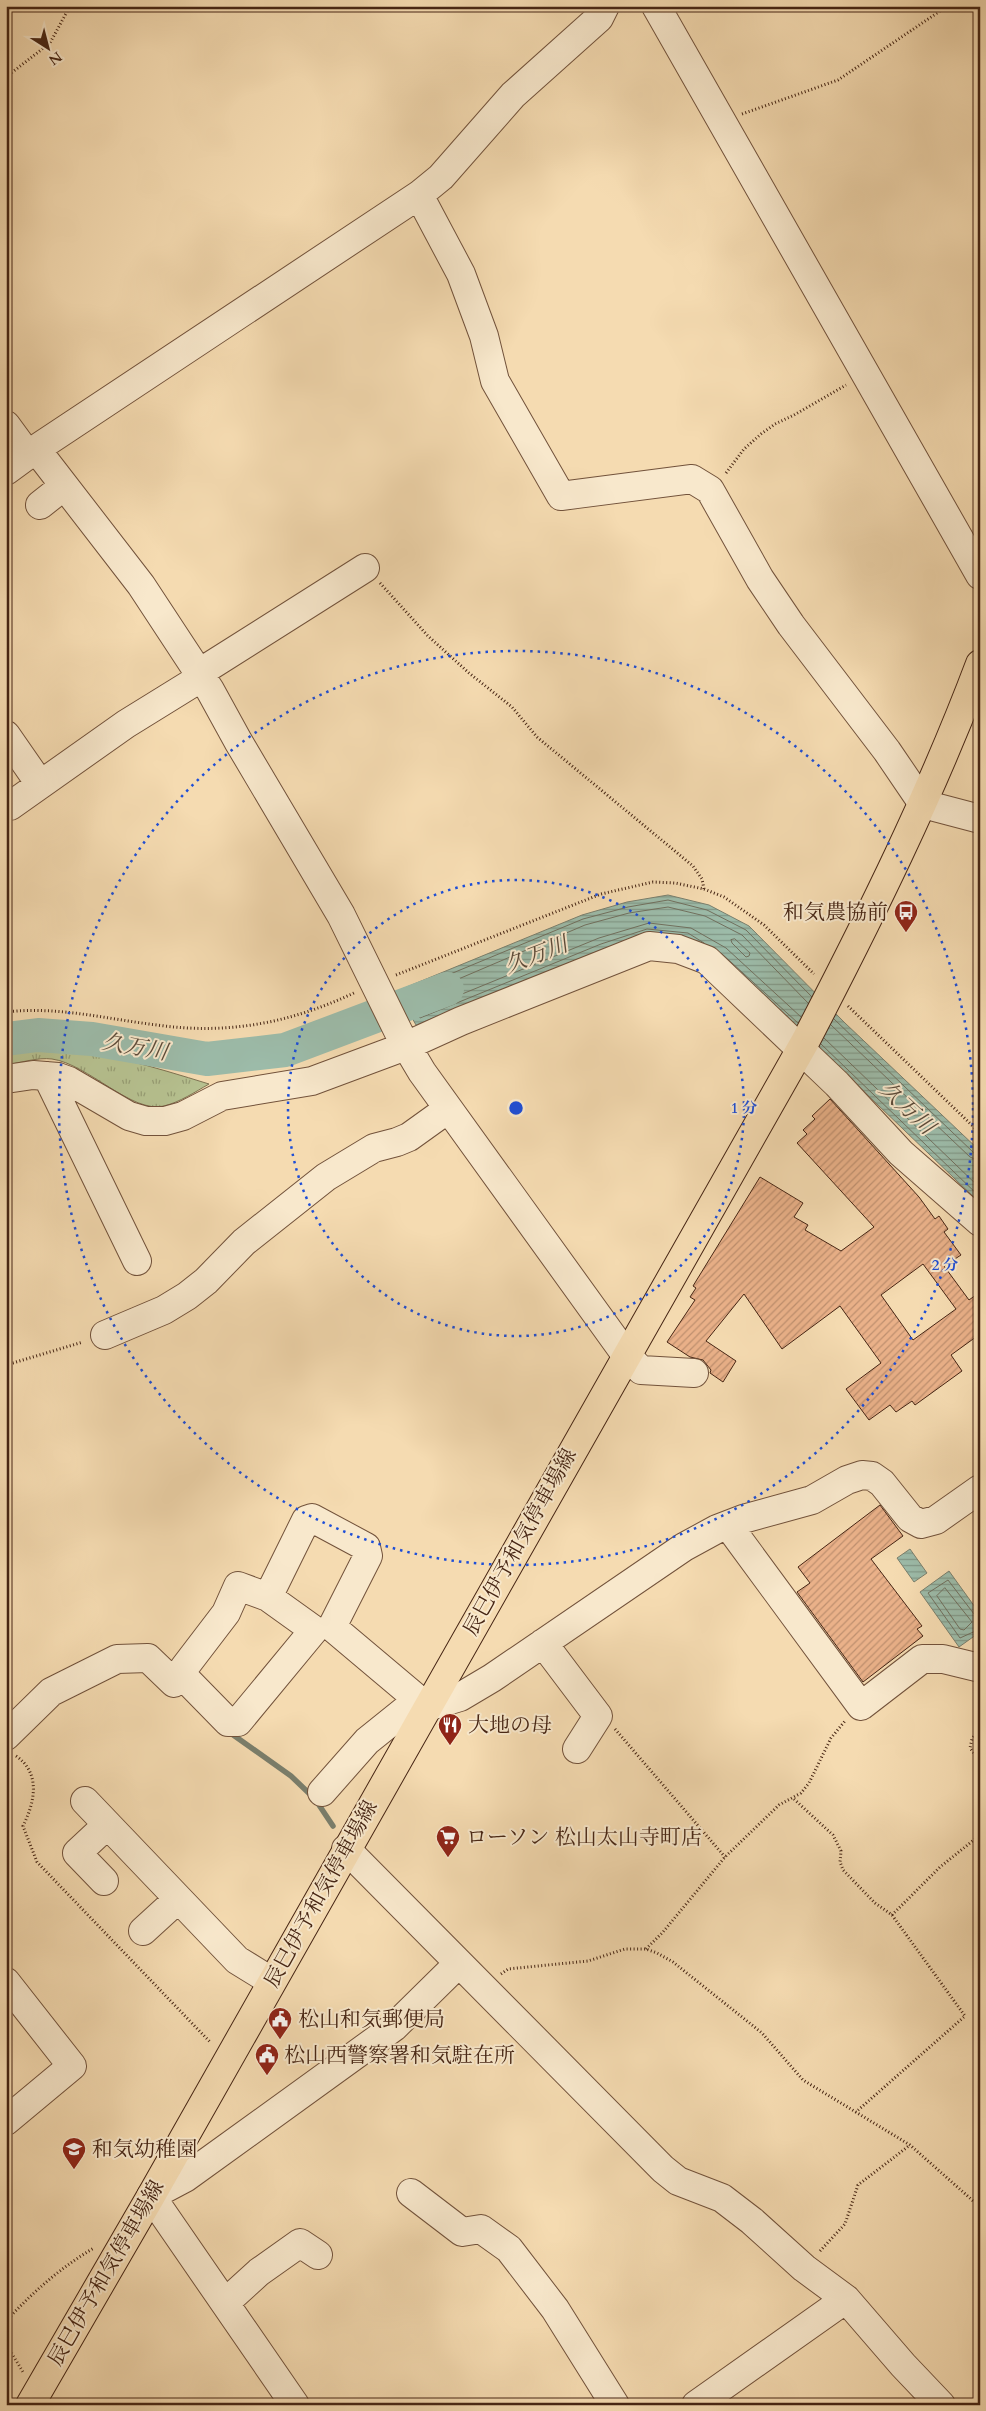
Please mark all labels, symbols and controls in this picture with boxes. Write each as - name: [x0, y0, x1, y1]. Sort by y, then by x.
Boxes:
- north arrow: [22, 22, 72, 72]
- text: N: [45, 47, 66, 69]
- place label: 和気農協前: [783, 898, 888, 927]
- bus stop icon: 和気農協前: [893, 899, 919, 933]
- water label: 久万川: [500, 928, 574, 981]
- water label: 久万川: [100, 1026, 172, 1068]
- water label: 久万川: [873, 1075, 943, 1143]
- text: 1 分: [731, 1098, 757, 1118]
- centre of rings: [507, 1099, 525, 1117]
- text: 2 分: [932, 1255, 958, 1275]
- street label: 辰巳伊予和気停車場線: [456, 1443, 584, 1641]
- place label: 大地の母: [468, 1711, 552, 1740]
- restaurant icon: 大地の母: [437, 1712, 463, 1746]
- street label: 辰巳伊予和気停車場線: [257, 1795, 385, 1993]
- place label: ローソン 松山太山寺町店: [466, 1823, 702, 1852]
- supermarket icon: ローソン 松山太山寺町店: [435, 1824, 461, 1858]
- place label: 松山和気郵便局: [298, 2005, 445, 2034]
- public building icon: 松山和気郵便局: [267, 2006, 293, 2040]
- place label: 松山西警察署和気駐在所: [284, 2041, 515, 2070]
- public building icon: 松山西警察署和気駐在所: [254, 2042, 280, 2076]
- place label: 和気幼稚園: [92, 2135, 197, 2164]
- school or university icon: 和気幼稚園: [61, 2136, 87, 2170]
- street label: 辰巳伊予和気停車場線: [41, 2175, 171, 2371]

